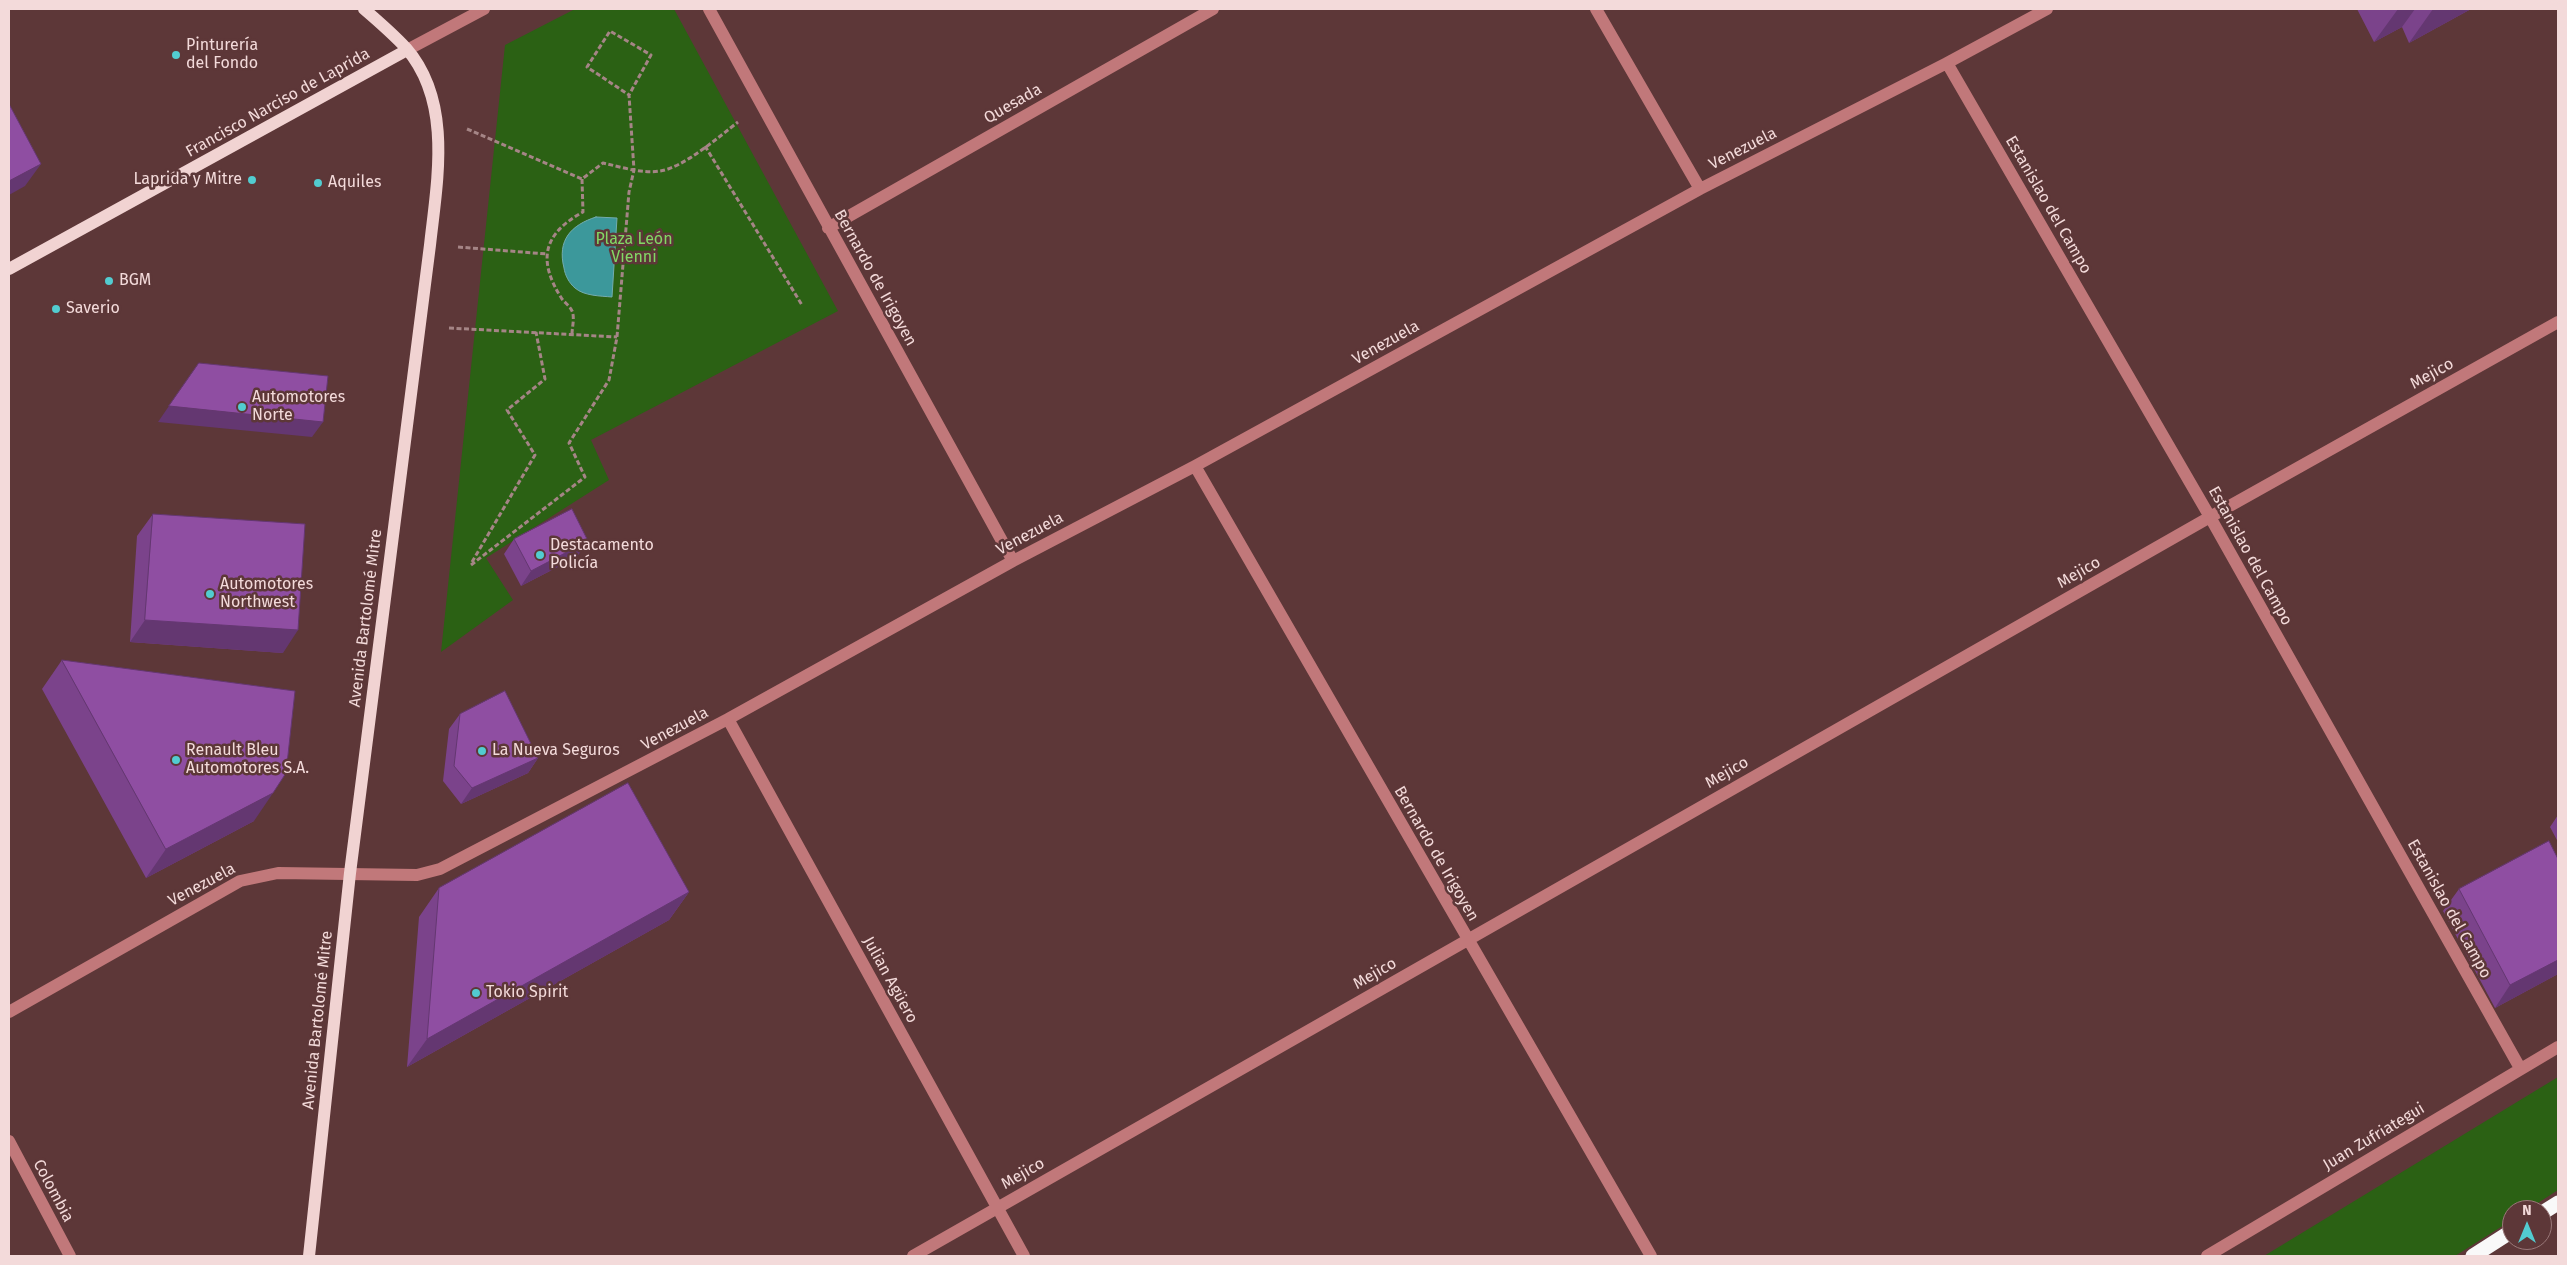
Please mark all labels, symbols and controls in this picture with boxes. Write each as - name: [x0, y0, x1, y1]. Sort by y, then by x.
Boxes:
- place label: Pinturería del Fondo: [186, 36, 258, 74]
- street label: Francisco Narciso de Laprida: [183, 44, 373, 162]
- marker: Pinturería del Fondo: [170, 49, 182, 61]
- street label: Quesada: [981, 80, 1045, 128]
- street label: Venezuela: [1706, 124, 1780, 174]
- street label: Estanislao del Campo: [2001, 133, 2095, 277]
- place label: Laprida y Mitre: [134, 170, 242, 190]
- place label: Aquiles: [328, 173, 381, 193]
- marker: Laprida y Mitre: [246, 174, 258, 186]
- marker: Aquiles: [312, 177, 324, 189]
- street label: Bernardo de Irigoyen: [830, 207, 920, 349]
- park label: Plaza León Vienni: [595, 230, 673, 268]
- place label: BGM: [119, 271, 151, 291]
- marker: BGM: [103, 275, 115, 287]
- place label: Saverio: [66, 299, 120, 319]
- marker: Saverio: [50, 303, 62, 315]
- street label: Venezuela: [1349, 317, 1423, 369]
- street label: Mejico: [2407, 354, 2457, 394]
- place label: Automotores Norte: [252, 388, 345, 426]
- marker: Automotores Norte: [236, 401, 248, 413]
- street label: Estanislao del Campo: [2204, 483, 2296, 629]
- street label: Venezuela: [993, 508, 1067, 560]
- street label: Avenida Bartolomé Mitre: [346, 528, 386, 708]
- place label: Destacamento Policía: [550, 536, 654, 574]
- marker: Destacamento Policía: [534, 549, 546, 561]
- street label: Mejico: [2054, 553, 2104, 593]
- place label: Automotores Northwest: [220, 575, 313, 613]
- marker: Automotores Northwest: [204, 588, 216, 600]
- street label: Venezuela: [638, 703, 712, 755]
- place label: Renault Bleu Automotores S.A.: [186, 741, 309, 779]
- place label: La Nueva Seguros: [492, 741, 620, 761]
- marker: La Nueva Seguros: [476, 745, 488, 757]
- street label: Mejico: [1702, 753, 1752, 793]
- marker: Renault Bleu Automotores S.A.: [170, 754, 182, 766]
- street label: Bernardo de Irigoyen: [1390, 783, 1482, 925]
- street label: Estanislao del Campo: [2403, 836, 2495, 982]
- street label: Venezuela: [165, 859, 239, 911]
- street label: Avenida Bartolomé Mitre: [299, 930, 337, 1110]
- street label: Julian Agüero: [858, 933, 922, 1027]
- street label: Mejico: [1350, 954, 1400, 994]
- place label: Tokio Spirit: [486, 983, 568, 1003]
- marker: Tokio Spirit: [470, 987, 482, 999]
- street label: Juan Zufriategui: [2320, 1099, 2428, 1175]
- street label: Mejico: [998, 1154, 1048, 1194]
- street label: Colombia: [28, 1156, 78, 1226]
- north arrow: [2502, 1200, 2552, 1250]
- text: N: [2522, 1202, 2532, 1219]

